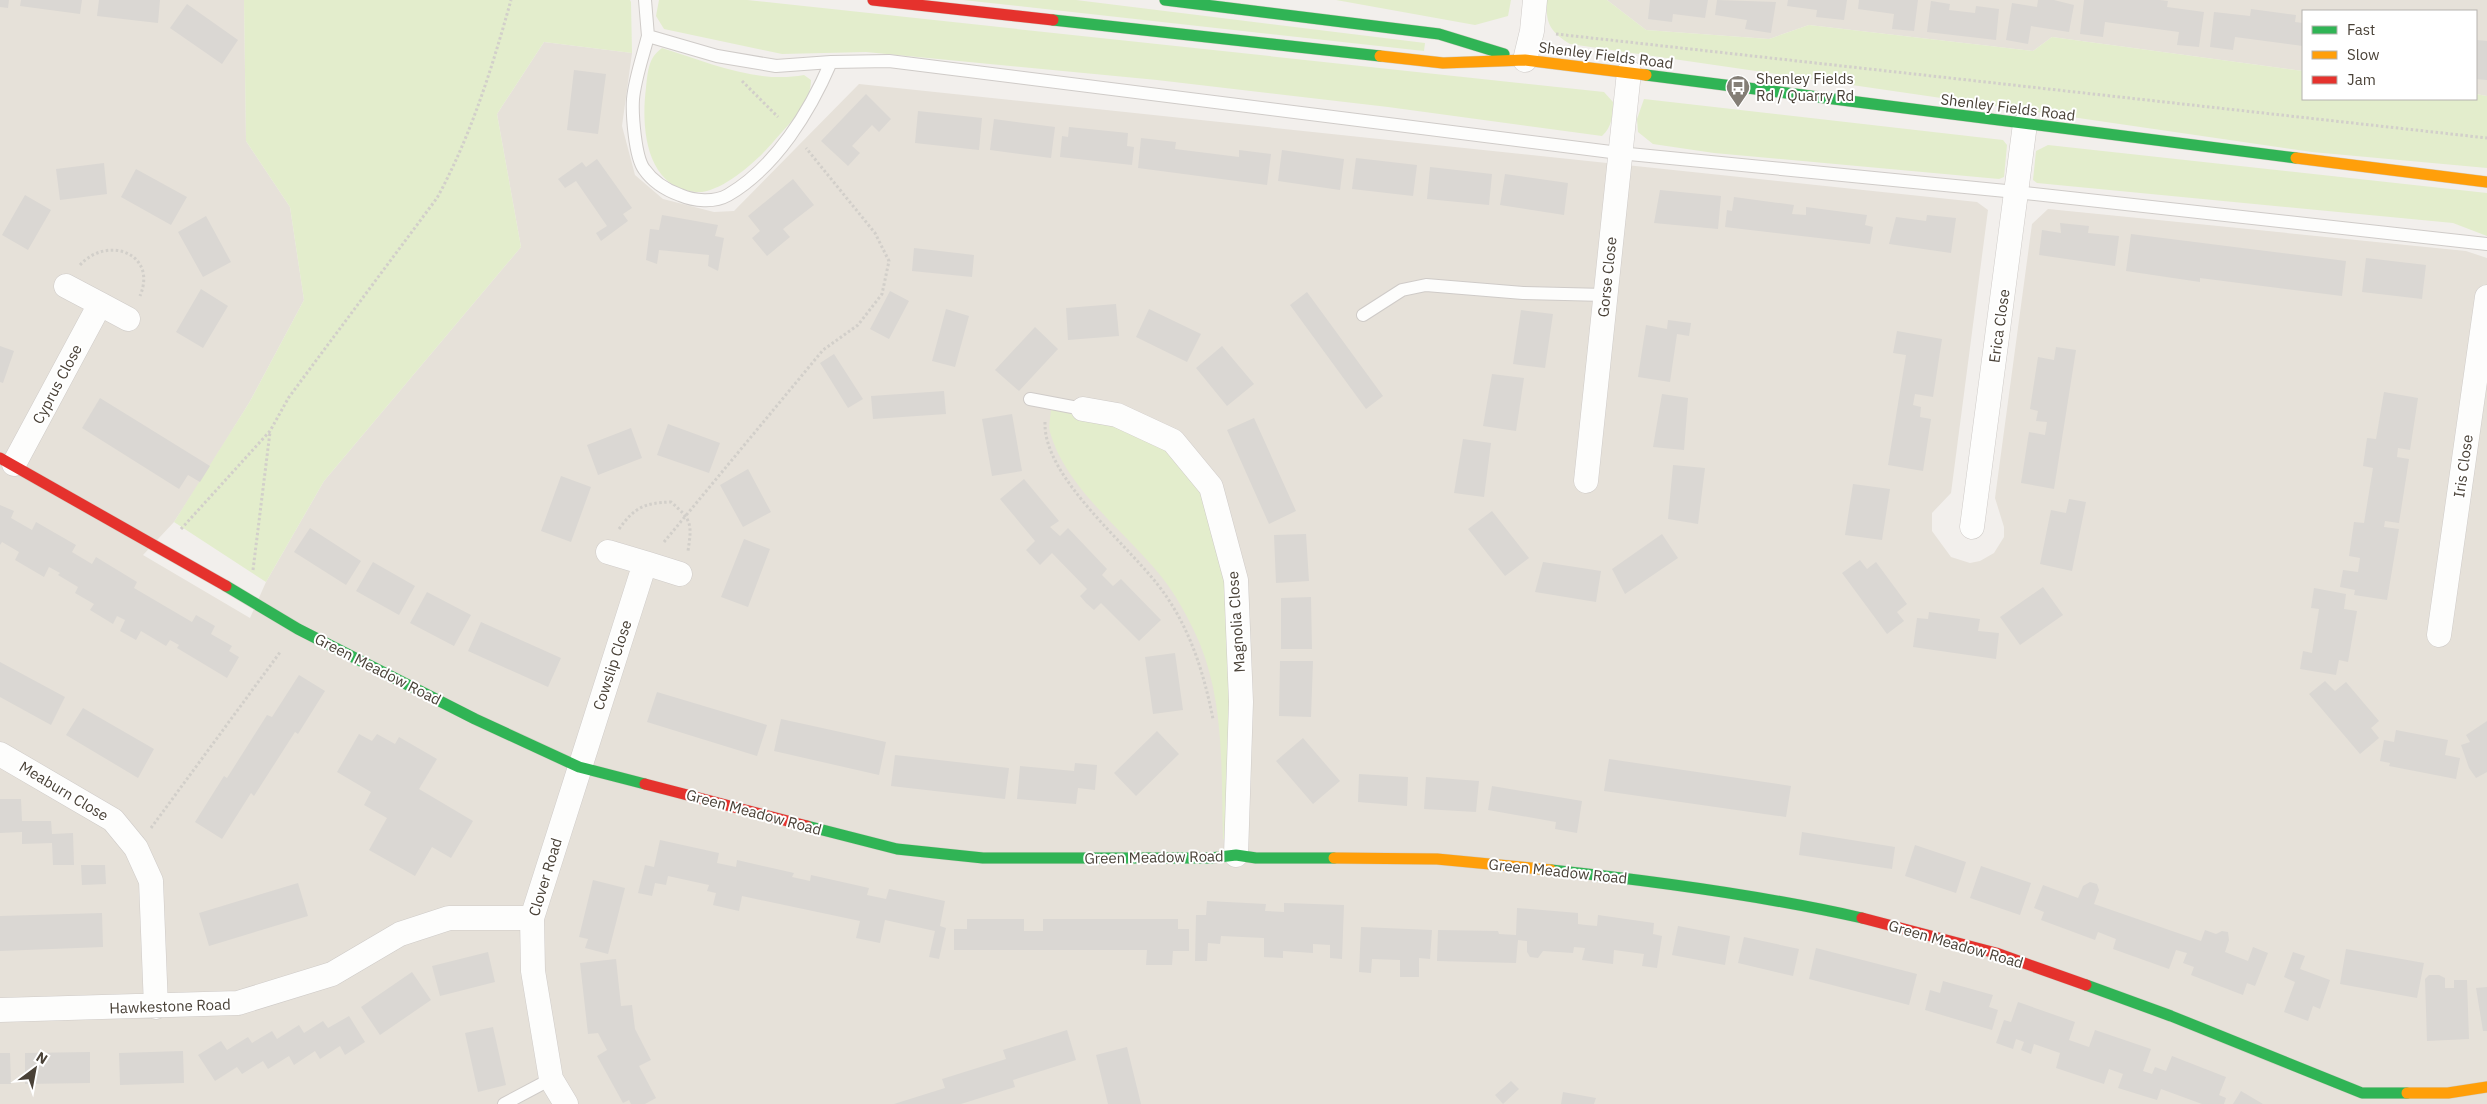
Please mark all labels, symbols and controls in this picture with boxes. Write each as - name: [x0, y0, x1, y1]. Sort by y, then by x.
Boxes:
- legend: [2302, 10, 2477, 100]
- text: Fast: [2347, 20, 2375, 39]
- street label: Shenley Fields Road: [1537, 37, 1675, 73]
- text: Slow: [2347, 45, 2380, 64]
- place label: Shenley Fields Rd / Quarry Rd: [1756, 69, 1854, 105]
- text: Jam: [2347, 70, 2376, 89]
- bus stop icon: Shenley Fields Rd / Quarry Rd: [1725, 74, 1751, 108]
- street label: Shenley Fields Road: [1939, 89, 2077, 125]
- street label: Gorse Close: [1593, 236, 1621, 318]
- street label: Erica Close: [1984, 288, 2014, 364]
- street label: Cyprus Close: [28, 341, 86, 427]
- street label: Iris Close: [2449, 433, 2477, 499]
- street label: Magnolia Close: [1223, 571, 1249, 673]
- street label: Cowslip Close: [588, 617, 636, 713]
- street label: Green Meadow Road: [312, 629, 444, 709]
- street label: Meaburn Close: [16, 757, 112, 825]
- street label: Green Meadow Road: [684, 785, 824, 839]
- street label: Clover Road: [524, 836, 566, 918]
- street label: Green Meadow Road: [1084, 846, 1224, 868]
- street label: Green Meadow Road: [1488, 854, 1628, 888]
- street label: Green Meadow Road: [1886, 916, 2026, 972]
- street label: Hawkestone Road: [109, 994, 231, 1018]
- north arrow: [10, 1044, 60, 1094]
- text: N: [33, 1048, 51, 1068]

